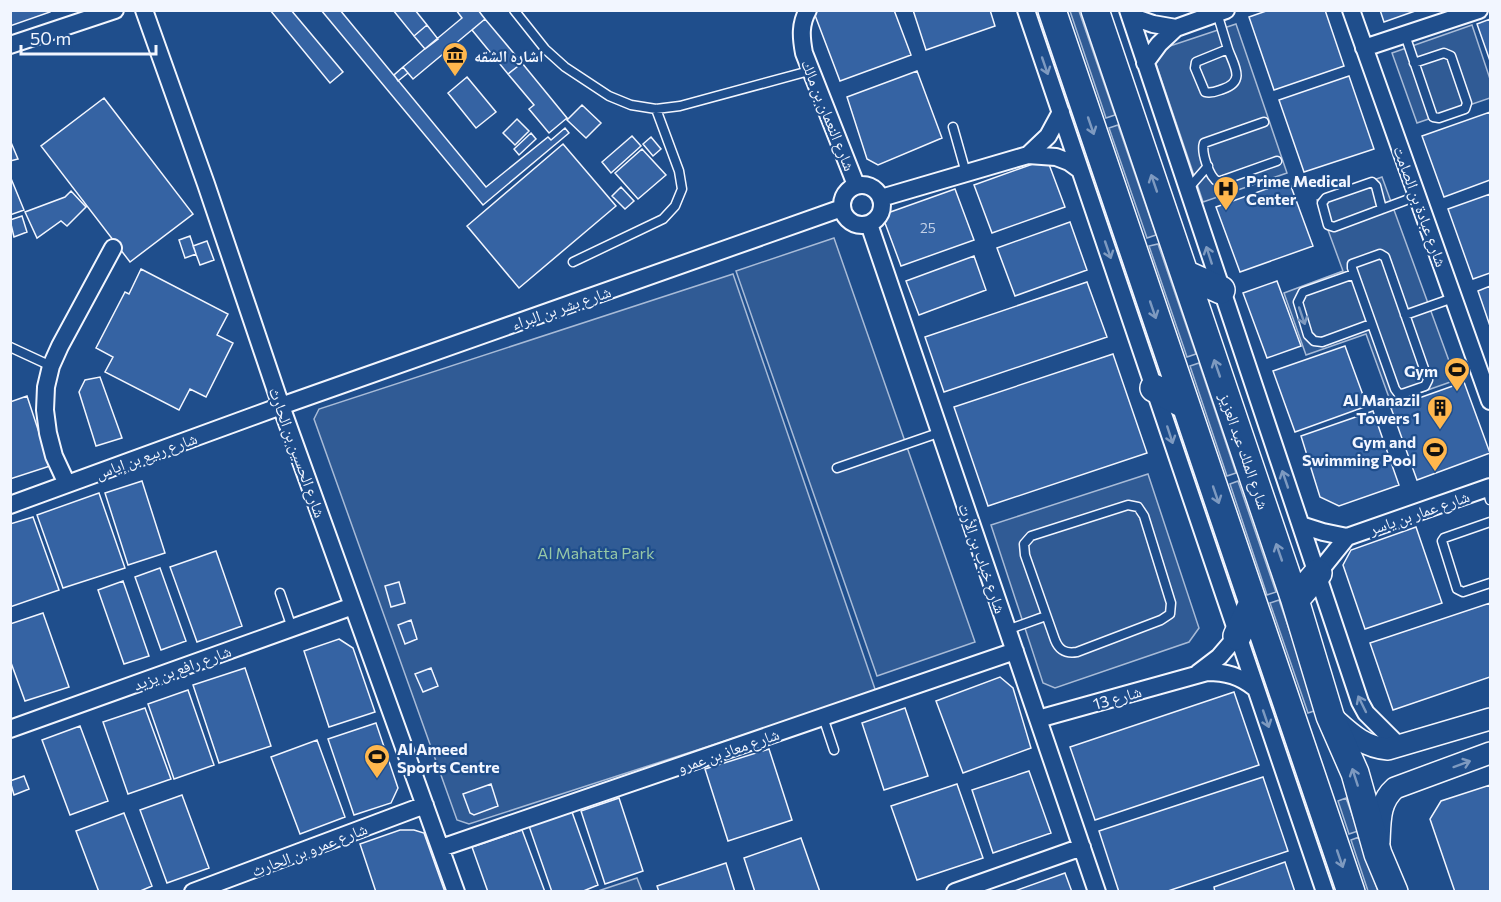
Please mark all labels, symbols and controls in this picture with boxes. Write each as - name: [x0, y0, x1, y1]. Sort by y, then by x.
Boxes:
- scale bar: [21, 18, 156, 56]
- text: 50 m: [30, 27, 71, 49]
- museum icon: اشاره الشقه: [440, 40, 470, 78]
- place label: اشاره الشقه: [474, 46, 543, 65]
- one-way arrow: [1041, 56, 1052, 75]
- street label: شارع النعمان بن مالك: [796, 57, 860, 174]
- one-way arrow: [1086, 116, 1097, 135]
- street label: شارع عبادة بن الصامت: [1388, 143, 1452, 270]
- place label: Prime Medical Center: [1246, 171, 1351, 208]
- one-way arrow: [1147, 174, 1158, 193]
- hospital icon: Prime Medical Center: [1211, 174, 1241, 212]
- house number: 25: [920, 219, 936, 236]
- one-way arrow: [1103, 240, 1114, 259]
- one-way arrow: [1203, 246, 1214, 265]
- street label: شارع بشر بن البراء: [509, 281, 614, 335]
- one-way arrow: [1149, 300, 1160, 319]
- one-way arrow: [1297, 306, 1308, 325]
- sports icon: Gym: [1442, 355, 1472, 393]
- one-way arrow: [1210, 359, 1221, 378]
- place label: Gym: [1404, 361, 1438, 380]
- street label: شارع الحسين بن الحارث: [264, 384, 330, 520]
- street label: شارع الملك عبد العزيز: [1214, 389, 1274, 512]
- place label: Al Manazil Towers 1: [1343, 390, 1420, 427]
- building icon: Al Manazil Towers 1: [1425, 393, 1455, 431]
- one-way arrow: [1165, 425, 1176, 444]
- street label: شارع ربيع بن إياس: [93, 428, 200, 484]
- place label: Gym and Swimming Pool: [1302, 432, 1416, 469]
- sports icon: Gym and Swimming Pool: [1420, 435, 1450, 473]
- one-way arrow: [1279, 470, 1290, 489]
- one-way arrow: [1211, 485, 1222, 504]
- street label: شارع عمار بن ياسر: [1365, 486, 1472, 540]
- street label: شارع خباب بن الأرت: [953, 500, 1011, 616]
- park label: Al Mahatta Park: [537, 543, 655, 562]
- one-way arrow: [1273, 543, 1284, 562]
- street label: شارع رافع بن يزيد: [130, 641, 234, 695]
- street label: شارع 13: [1091, 681, 1144, 715]
- one-way arrow: [1355, 695, 1367, 713]
- one-way arrow: [1262, 709, 1273, 728]
- street label: شارع معاذ بن عمرو: [675, 724, 782, 778]
- place label: Al Ameed Sports Centre: [397, 739, 500, 776]
- sports icon: Al Ameed Sports Centre: [362, 742, 392, 780]
- one-way arrow: [1452, 757, 1471, 768]
- one-way arrow: [1349, 768, 1360, 787]
- street label: شارع عمرو بن الحارث: [248, 818, 370, 882]
- one-way arrow: [1335, 849, 1346, 868]

